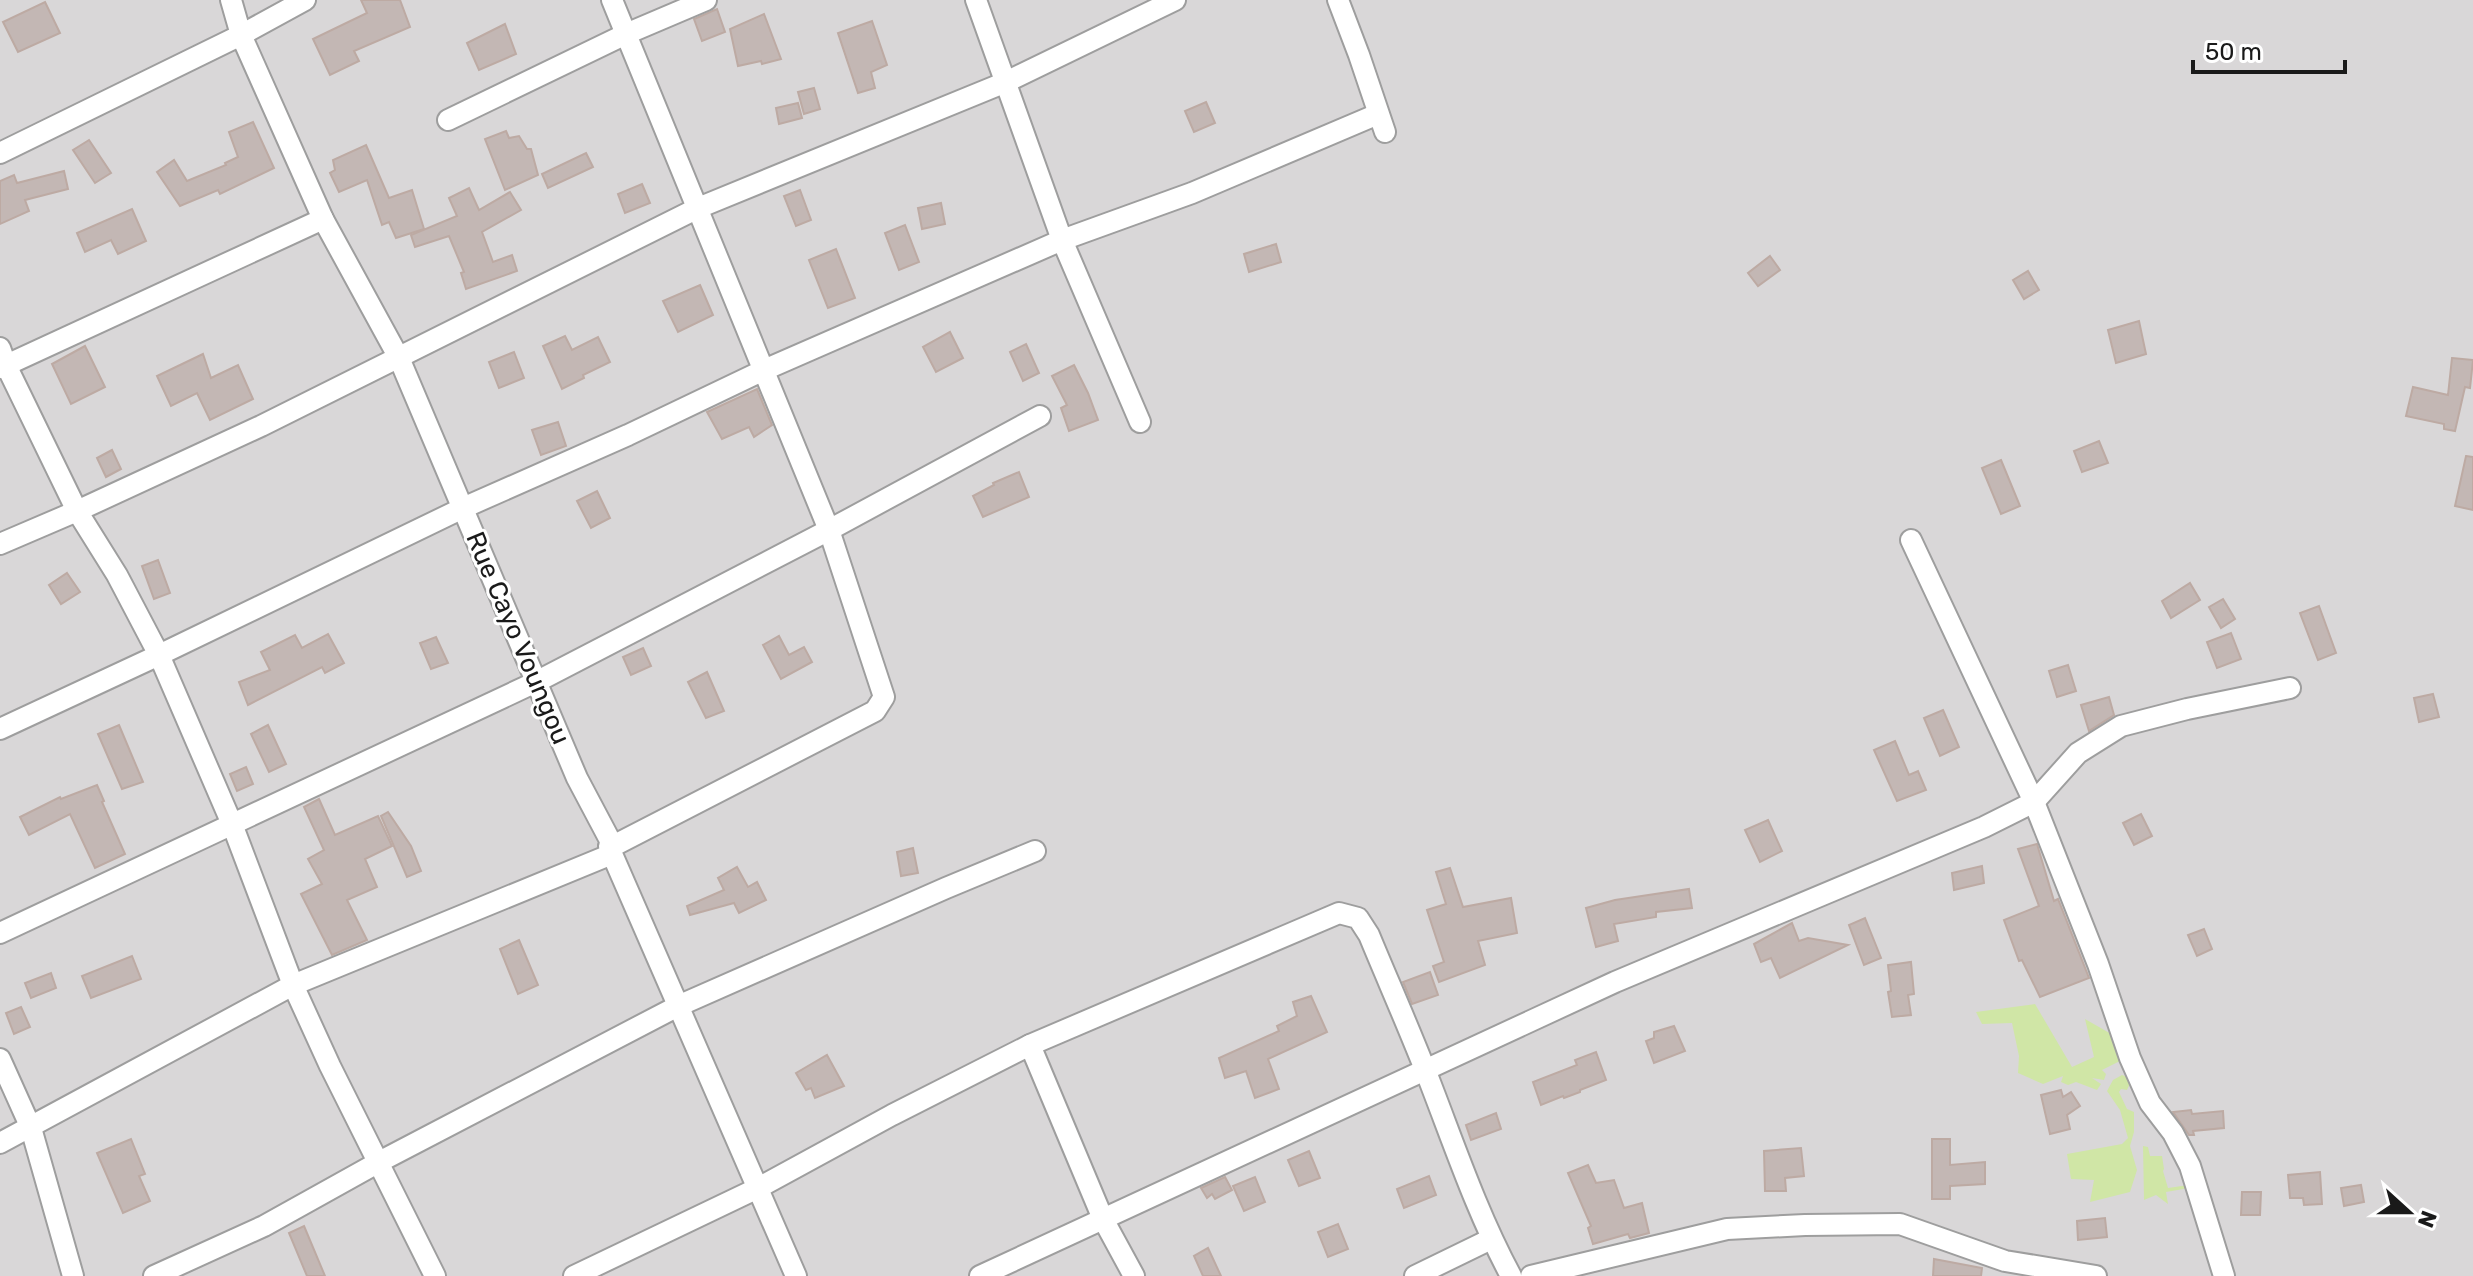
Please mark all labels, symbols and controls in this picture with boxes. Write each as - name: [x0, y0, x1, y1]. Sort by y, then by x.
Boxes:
- scale bar: [2193, 24, 2345, 74]
- text: 50 m: [2205, 38, 2262, 66]
- street label: Rue Cayo Voungou: [459, 527, 577, 749]
- north arrow: [2369, 1172, 2449, 1252]
- text: N: [2412, 1207, 2443, 1231]

